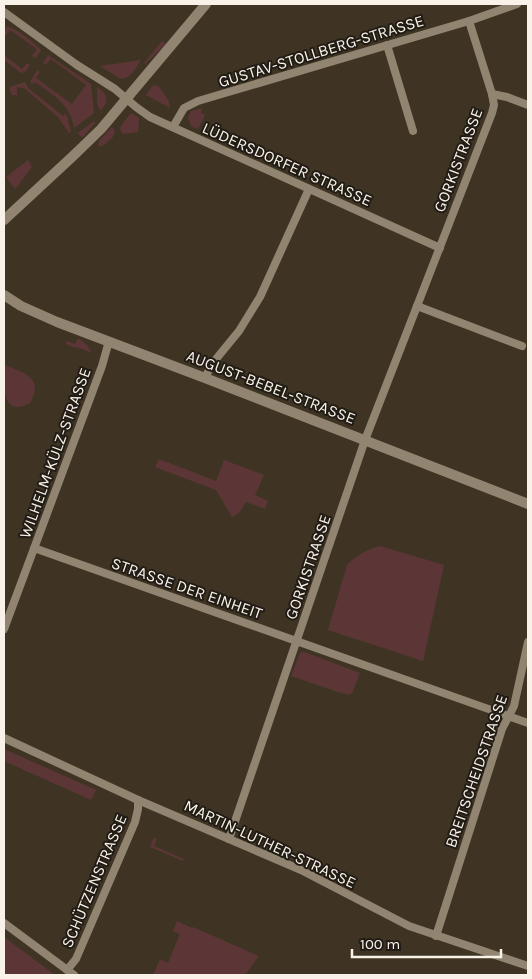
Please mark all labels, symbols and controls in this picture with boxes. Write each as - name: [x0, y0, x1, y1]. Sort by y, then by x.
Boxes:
- street label: GUSTAV-STOLLBERG-STRASSE: [216, 11, 426, 91]
- street label: GORKISTRASSE: [429, 105, 487, 215]
- street label: LÜDERSDORFER STRASSE: [199, 118, 375, 210]
- street label: AUGUST-BEBEL-STRASSE: [184, 346, 358, 428]
- street label: WILHELM-KÜLZ-STRASSE: [15, 365, 95, 541]
- street label: GORKISTRASSE: [281, 512, 335, 622]
- street label: STRASSE DER EINHEIT: [109, 553, 265, 623]
- street label: BREITSCHEIDSTRASSE: [441, 692, 511, 850]
- street label: MARTIN-LUTHER-STRASSE: [181, 796, 359, 892]
- street label: SCHÜTZENSTRASSE: [57, 811, 131, 951]
- scale bar: [352, 926, 501, 958]
- text: 100 m: [360, 935, 400, 953]

